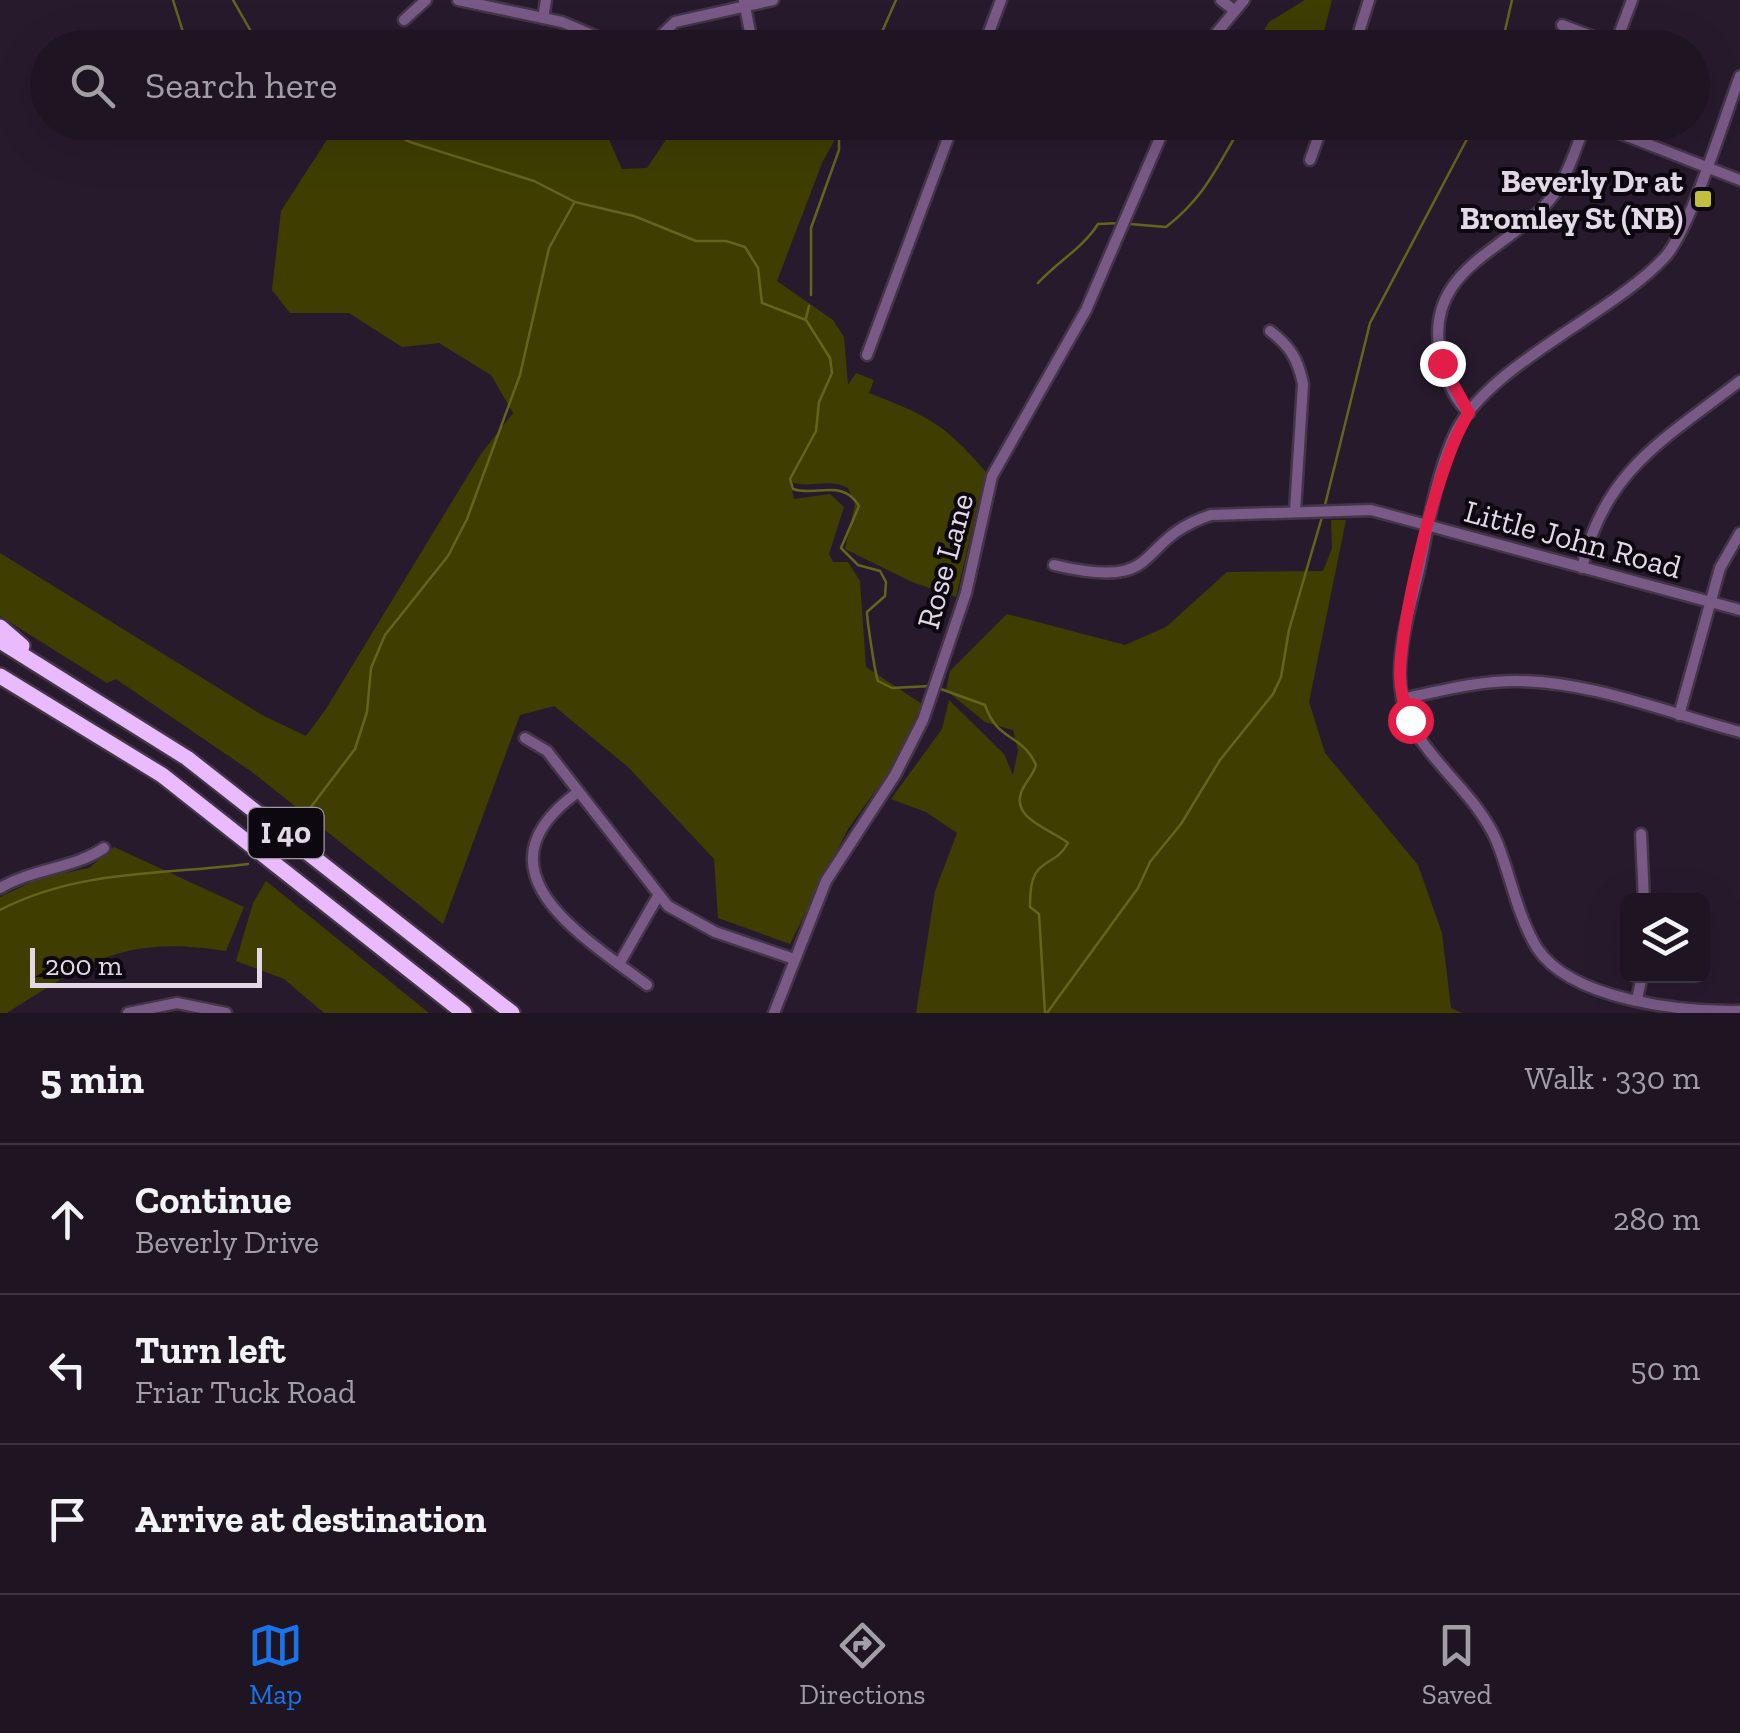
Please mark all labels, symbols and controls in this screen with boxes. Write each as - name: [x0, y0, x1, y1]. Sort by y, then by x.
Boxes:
- search box: [30, 30, 1710, 140]
- icon: search: [65, 58, 120, 113]
- text: Search here: [145, 62, 337, 108]
- place label: Beverly Dr at Bromley St (NB): [1460, 162, 1683, 237]
- marker: Beverly Dr at Bromley St (NB): [1692, 188, 1714, 210]
- route end: [1420, 341, 1466, 387]
- street label: Rose Lane: [909, 489, 981, 633]
- street label: Little John Road: [1460, 492, 1686, 586]
- route start: [1388, 698, 1434, 744]
- road number: I 40: [248, 808, 324, 858]
- map controls: [1620, 893, 1710, 983]
- button: layers: [1620, 893, 1710, 983]
- scale bar: [30, 943, 262, 988]
- text: 200 m: [45, 949, 122, 982]
- text: 5 min: [40, 1053, 144, 1104]
- text: Walk · 330 m: [1525, 1059, 1700, 1097]
- text: Continue: [135, 1177, 292, 1223]
- icon: ahead: [40, 1192, 95, 1247]
- text: 280 m: [1613, 1200, 1700, 1238]
- text: Beverly Drive: [135, 1223, 319, 1261]
- text: Turn left: [135, 1327, 286, 1373]
- icon: left: [40, 1342, 95, 1397]
- text: 50 m: [1630, 1350, 1700, 1388]
- text: Friar Tuck Road: [135, 1373, 356, 1411]
- icon: arrive: [40, 1492, 95, 1547]
- text: Arrive at destination: [135, 1496, 486, 1542]
- tab: Map: [248, 1618, 303, 1711]
- tab: Directions: [799, 1618, 926, 1711]
- tab: Saved: [1422, 1618, 1492, 1711]

